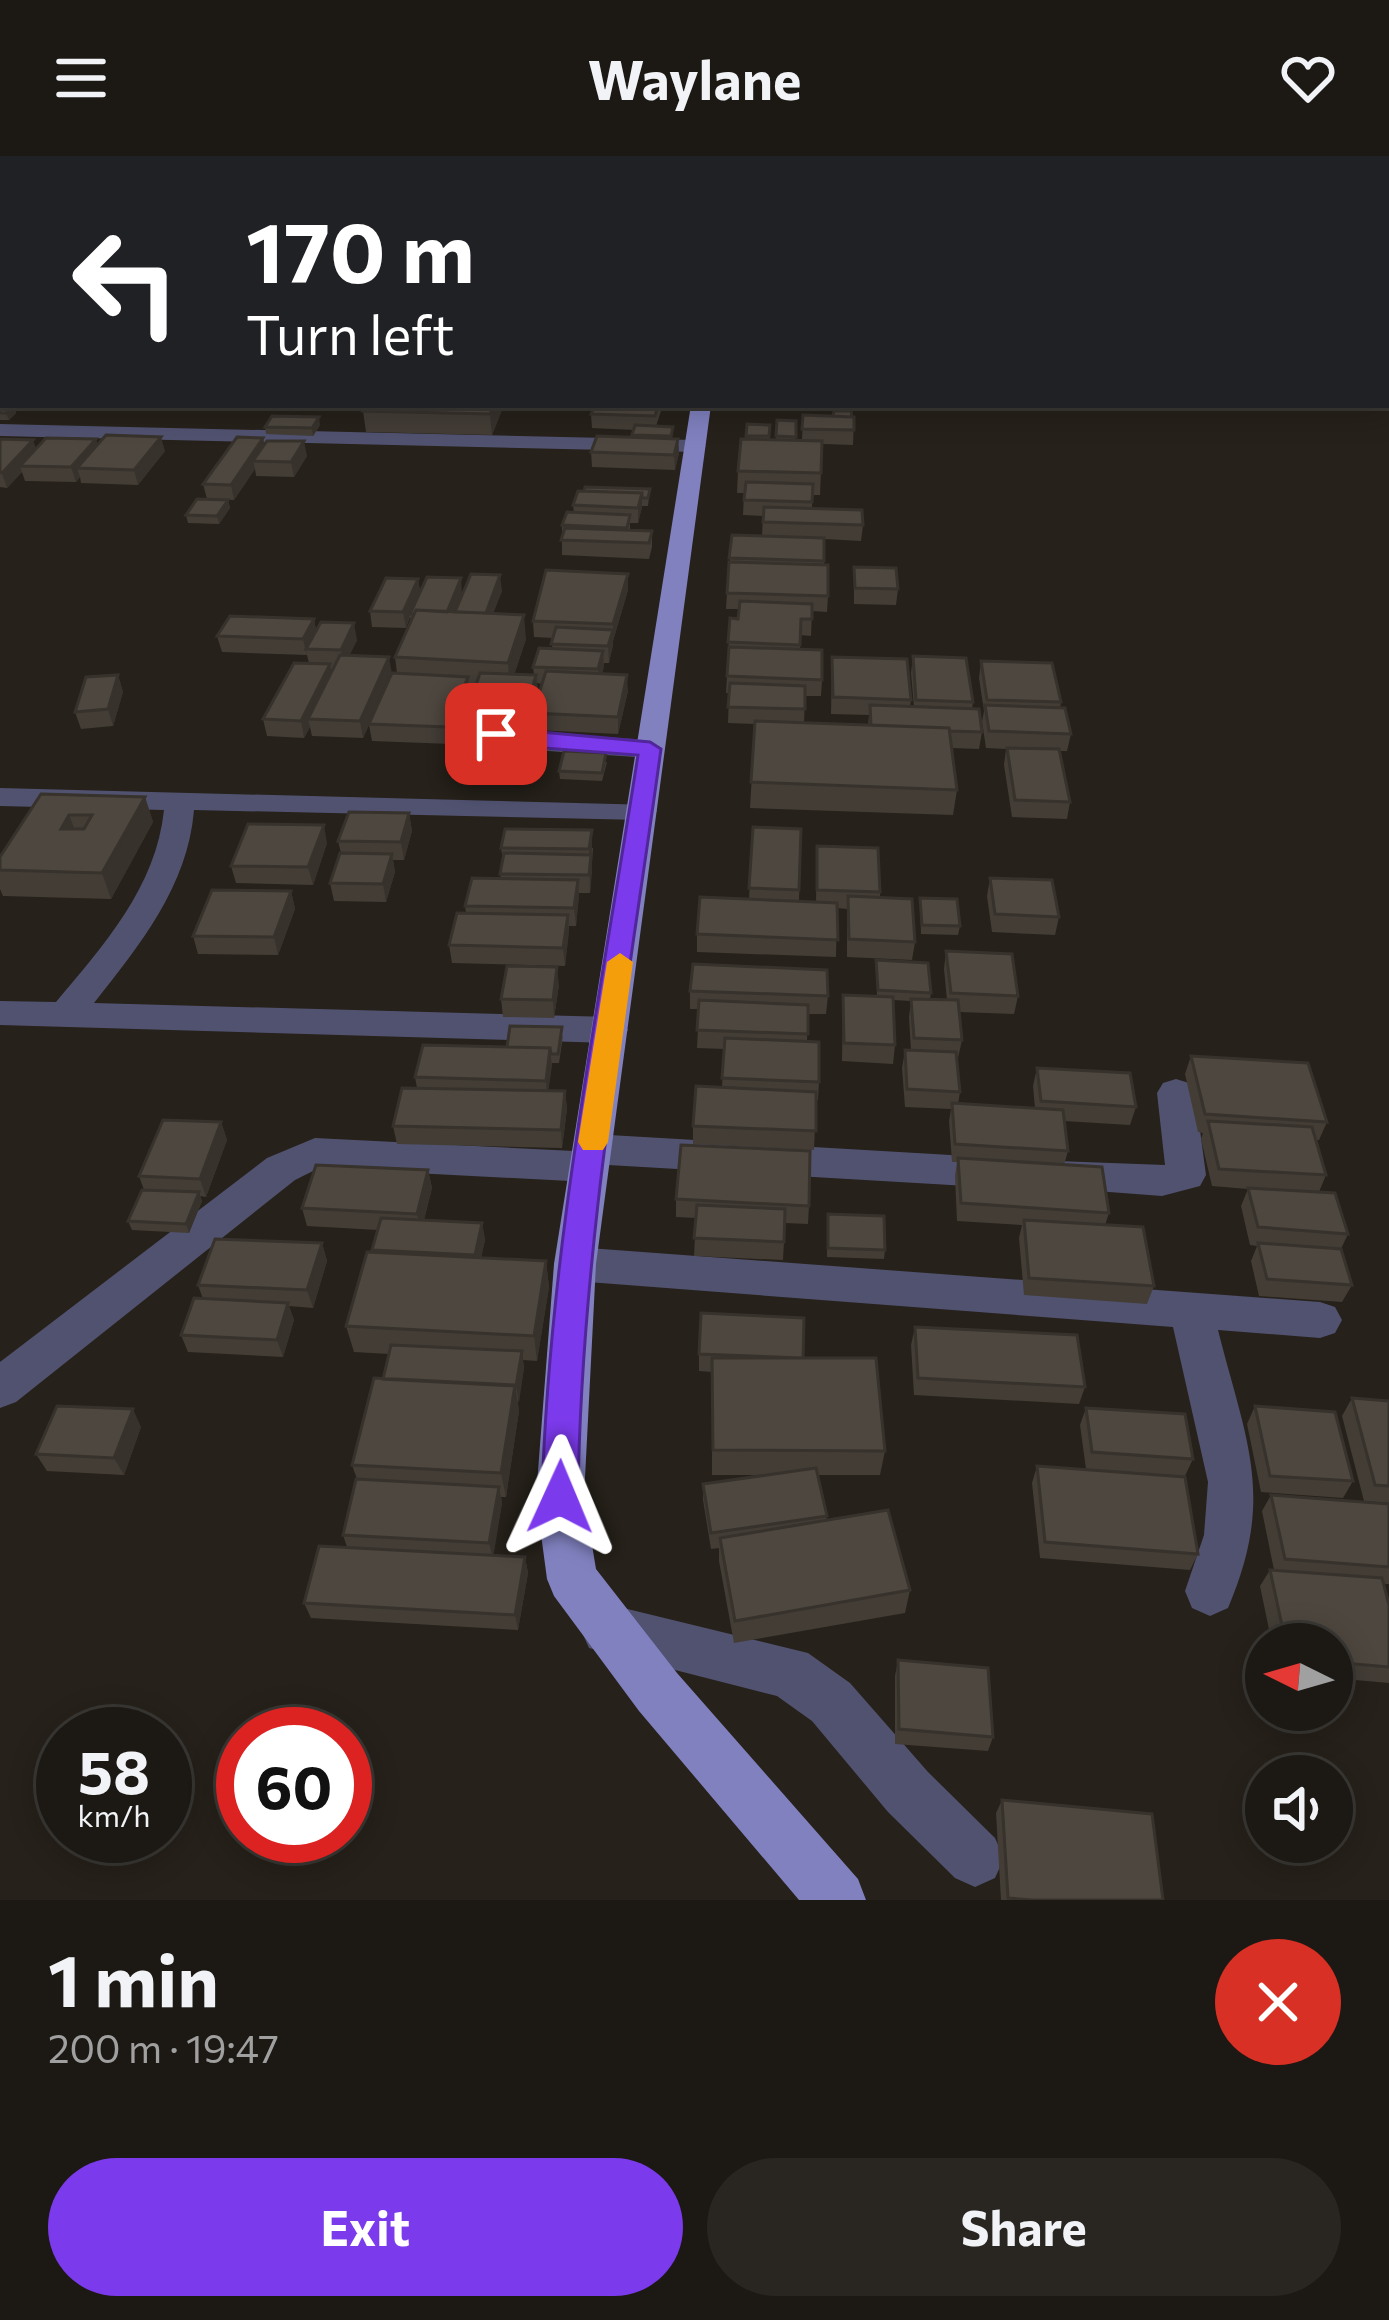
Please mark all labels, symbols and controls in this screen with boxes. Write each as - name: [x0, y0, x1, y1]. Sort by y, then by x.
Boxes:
- icon: menu: [48, 45, 114, 111]
- text: Waylane: [588, 45, 801, 111]
- icon: heart: [1275, 45, 1341, 111]
- text: 170 m: [246, 198, 475, 300]
- icon: left: [48, 204, 204, 360]
- text: Turn left: [246, 300, 454, 366]
- pin: [445, 683, 547, 785]
- icon: arrive: [463, 701, 529, 767]
- position arrow: [497, 1434, 623, 1560]
- north arrow: [1245, 1623, 1353, 1731]
- map controls: [1245, 1623, 1353, 1863]
- speed limit sign: 60: [216, 1707, 372, 1863]
- text: 58: [78, 1733, 150, 1806]
- button: sound: [1245, 1755, 1353, 1863]
- text: km/h: [78, 1796, 150, 1833]
- text: 1 min: [48, 1934, 219, 2022]
- button: close: [1215, 1939, 1341, 2065]
- text: 200 m · 19:47: [48, 2023, 279, 2071]
- button: Exit: [48, 2158, 683, 2296]
- button: Share: [707, 2158, 1341, 2296]

